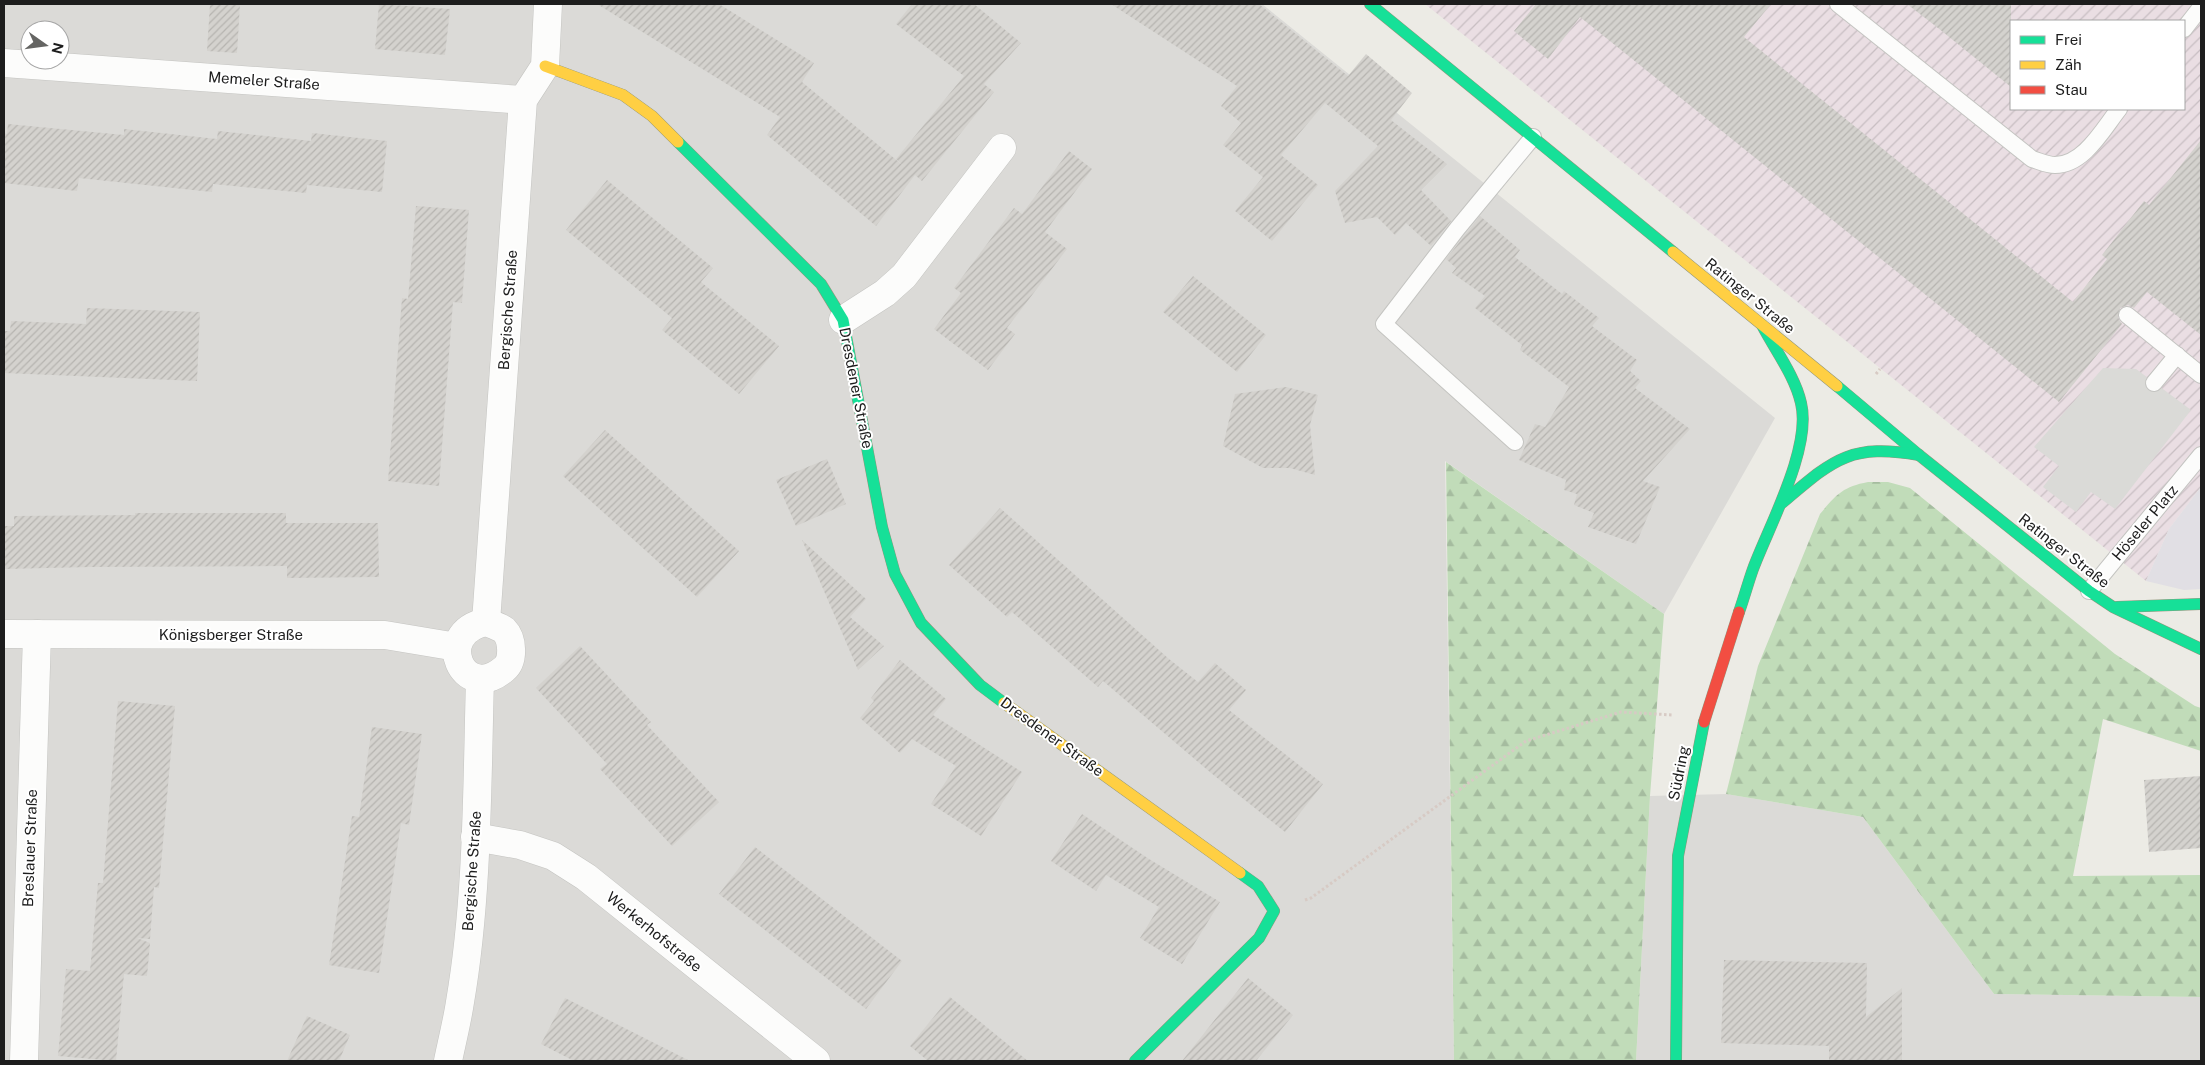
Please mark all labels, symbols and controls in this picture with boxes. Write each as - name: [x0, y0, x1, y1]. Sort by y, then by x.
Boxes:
- north arrow: [20, 20, 70, 70]
- legend: [2010, 20, 2185, 110]
- text: Frei: [2055, 31, 2082, 48]
- text: N: [49, 41, 67, 55]
- text: Zäh: [2055, 56, 2082, 73]
- street label: Memeler Straße: [208, 68, 321, 93]
- text: Stau: [2055, 81, 2088, 98]
- street label: Bergische Straße: [495, 249, 520, 371]
- street label: Ratinger Straße: [1702, 254, 1798, 337]
- street label: Dresdener Straße: [836, 326, 877, 450]
- street label: Höseler Platz: [2108, 482, 2181, 564]
- street label: Ratinger Straße: [2016, 510, 2113, 591]
- street label: Königsberger Straße: [159, 626, 303, 643]
- street label: Dresdener Straße: [997, 694, 1107, 780]
- street label: Südring: [1665, 744, 1692, 802]
- street label: Breslauer Straße: [19, 789, 40, 907]
- street label: Bergische Straße: [459, 810, 484, 932]
- street label: Werkerhofstraße: [603, 888, 705, 975]

